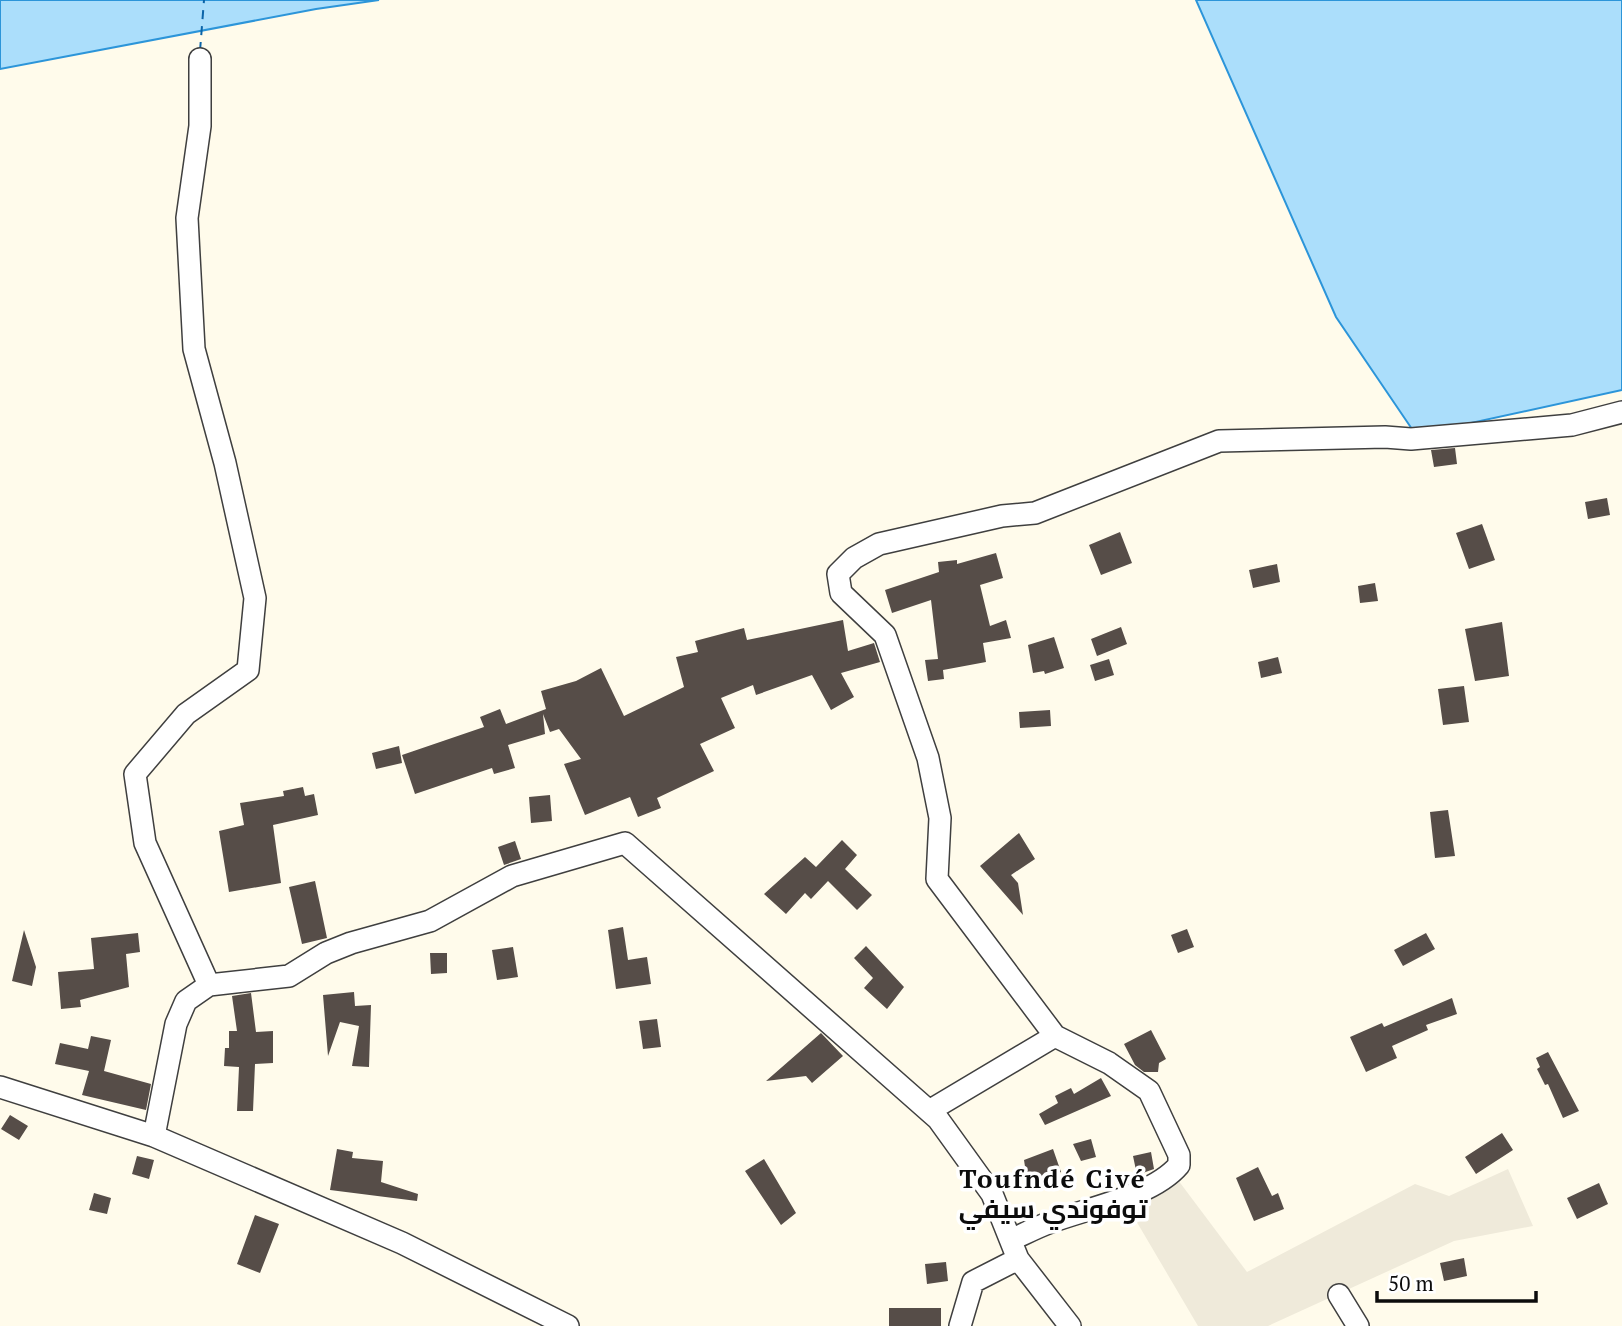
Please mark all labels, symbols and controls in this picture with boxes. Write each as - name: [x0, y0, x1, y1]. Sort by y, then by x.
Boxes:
- district label: Toufndé Civé توفوندي سيفي: [959, 1161, 1148, 1230]
- scale bar: [1377, 1260, 1536, 1304]
- text: 50 m: [1388, 1269, 1434, 1297]

